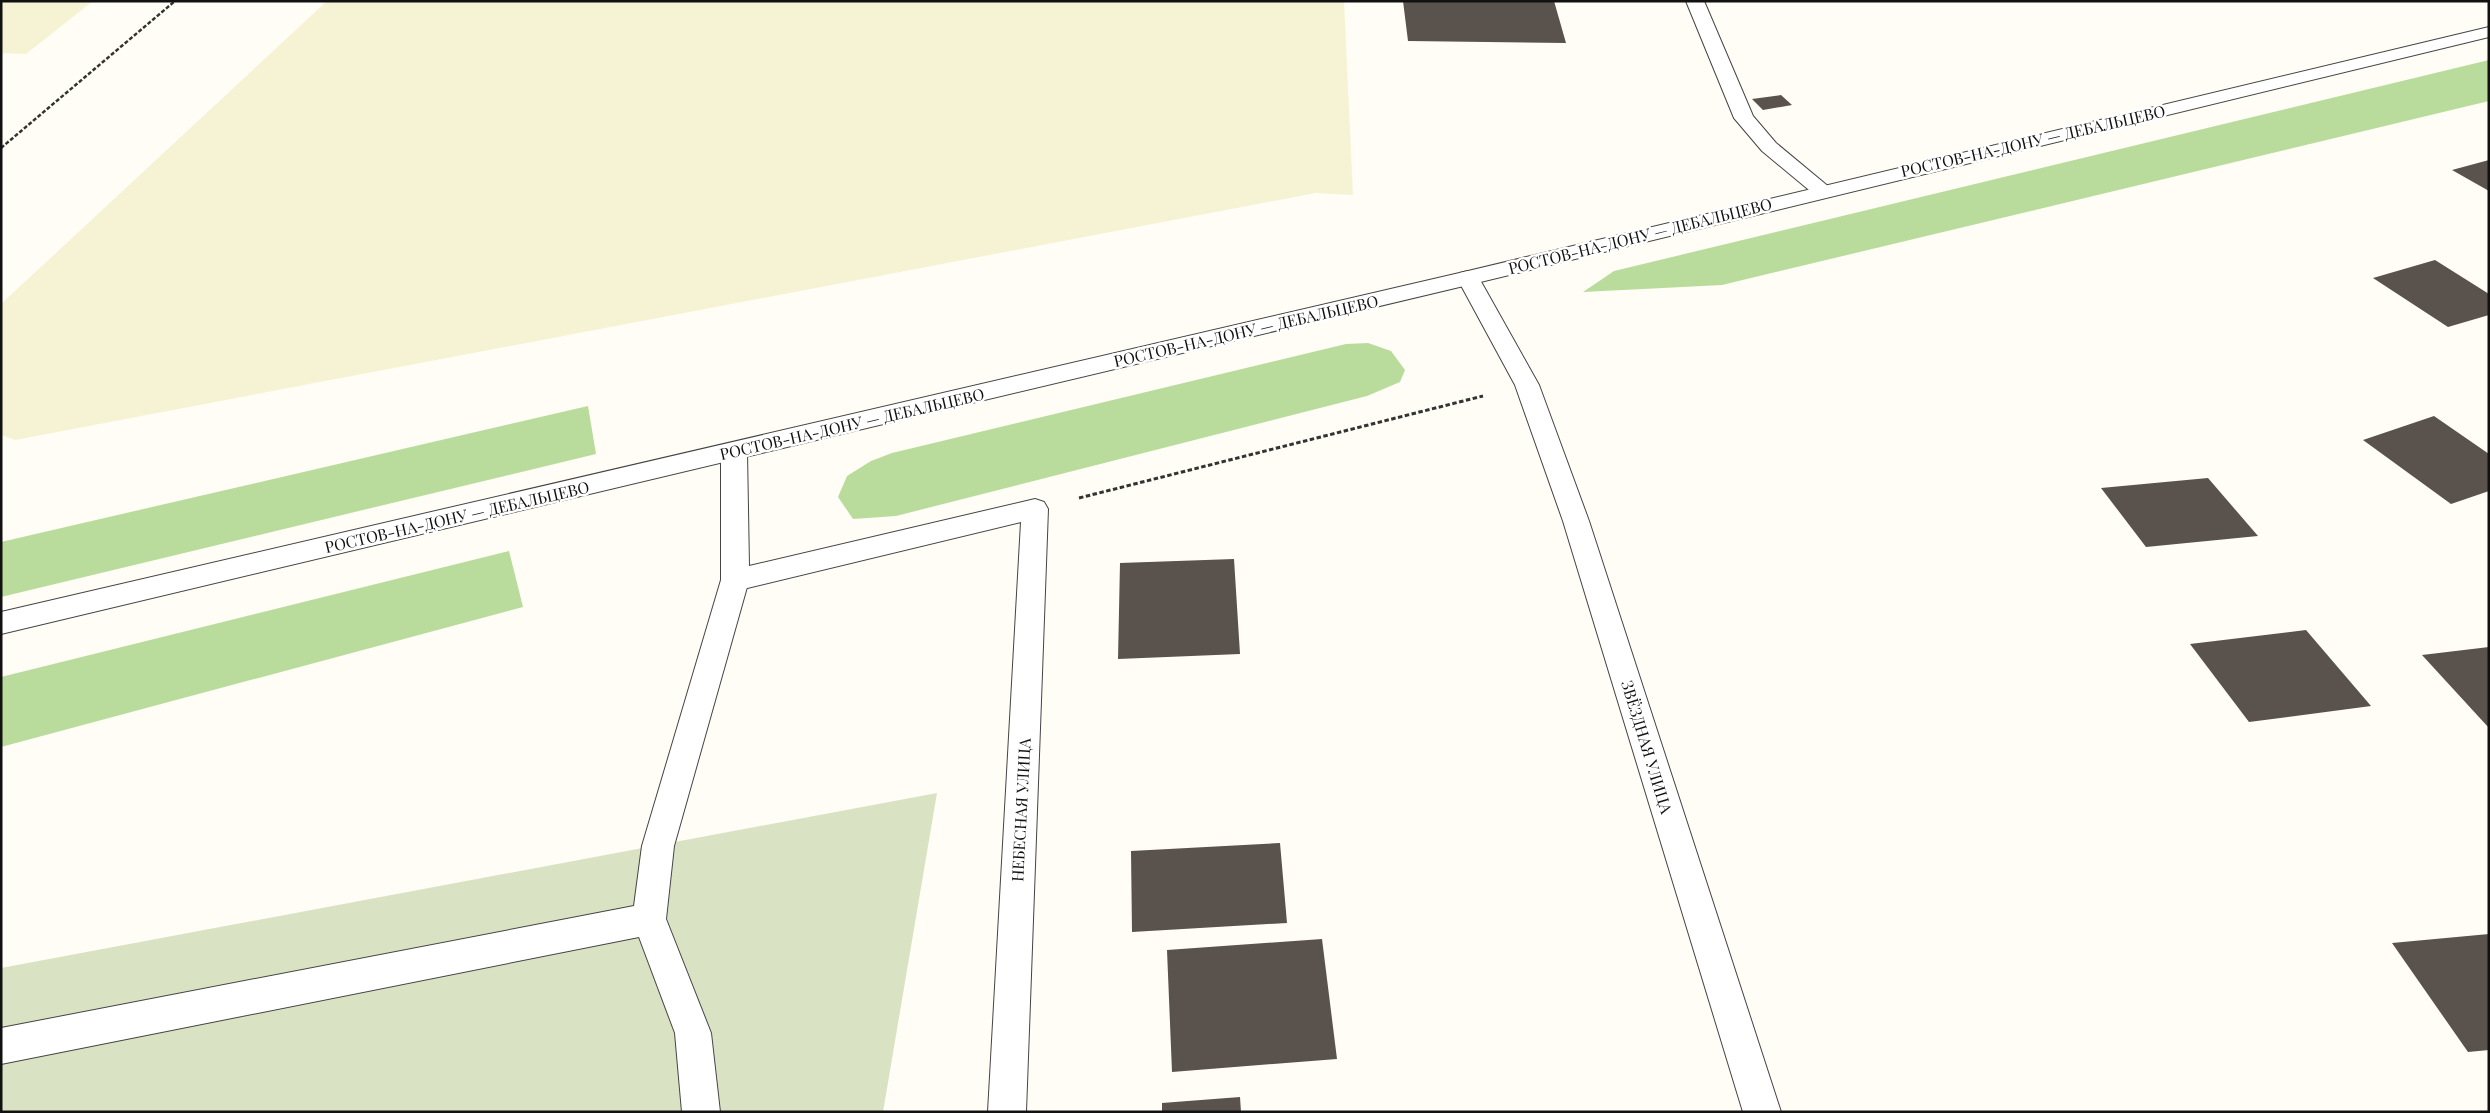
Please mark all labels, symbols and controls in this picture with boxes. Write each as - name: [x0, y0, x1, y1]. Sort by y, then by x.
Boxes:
- street label: РОСТОВ-НА-ДОНУ — ДЕБАЛЬЦЕВО: [1899, 100, 2167, 181]
- street label: РОСТОВ-НА-ДОНУ — ДЕБАЛЬЦЕВО: [1506, 193, 1774, 278]
- street label: РОСТОВ-НА-ДОНУ — ДЕБАЛЬЦЕВО: [1112, 290, 1380, 371]
- street label: РОСТОВ-НА-ДОНУ — ДЕБАЛЬЦЕВО: [718, 383, 986, 464]
- street label: РОСТОВ-НА-ДОНУ — ДЕБАЛЬЦЕВО: [323, 476, 591, 557]
- street label: ЗВЁЗДНАЯ УЛИЦА: [1617, 678, 1678, 817]
- street label: НЕБЕСНАЯ УЛИЦА: [1006, 737, 1035, 882]

